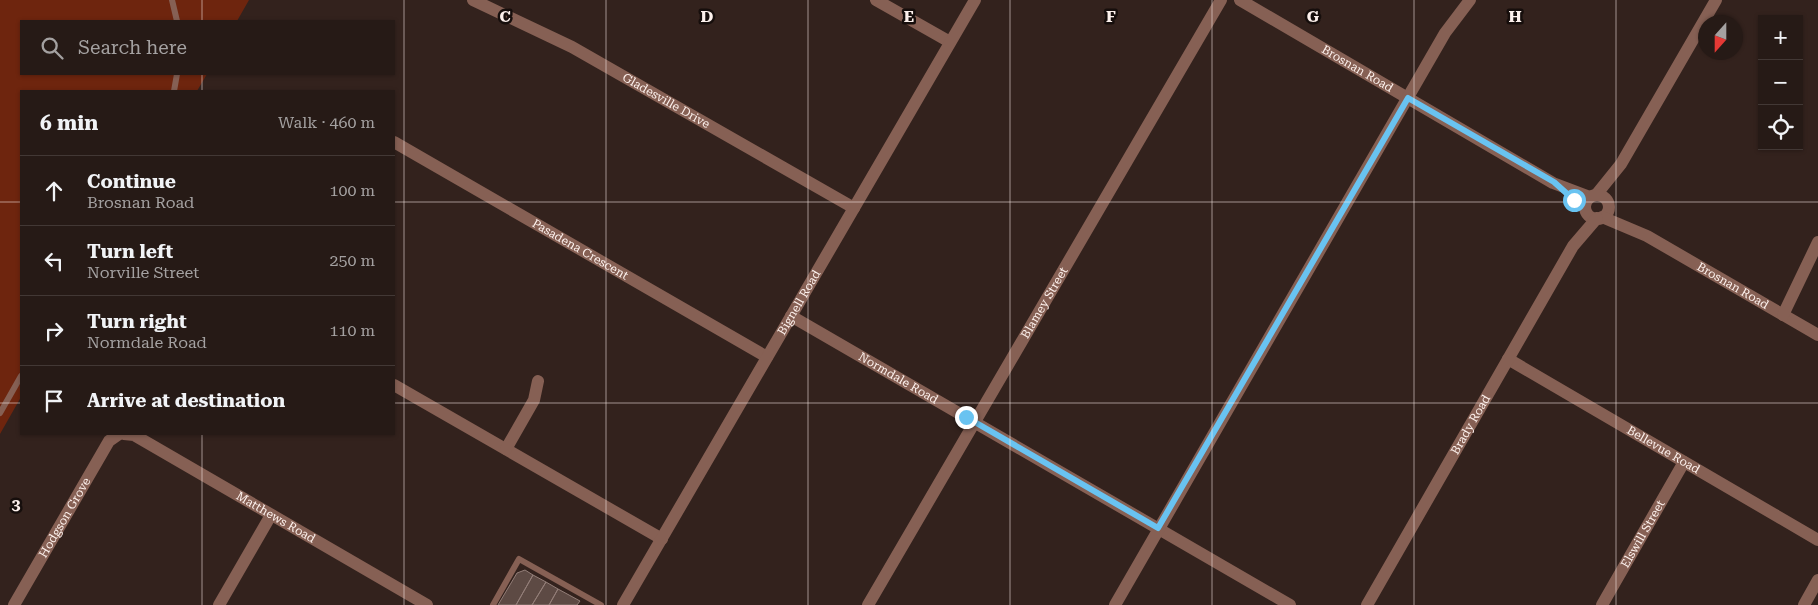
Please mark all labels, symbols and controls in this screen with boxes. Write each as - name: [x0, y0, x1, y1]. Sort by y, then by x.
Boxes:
- text: C: [499, 7, 511, 26]
- text: D: [701, 7, 714, 26]
- text: E: [904, 7, 914, 26]
- text: F: [1106, 7, 1116, 26]
- text: G: [1307, 7, 1320, 26]
- text: H: [1508, 7, 1522, 26]
- north arrow: [1698, 15, 1743, 60]
- map controls: [1758, 15, 1803, 150]
- button: +: [1758, 15, 1803, 60]
- search box: [20, 20, 395, 75]
- icon: search: [38, 34, 66, 62]
- text: Search here: [78, 36, 187, 59]
- street label: Brosnan Road: [1319, 42, 1396, 95]
- button: −: [1758, 60, 1803, 105]
- street label: Gladesville Drive: [620, 70, 713, 131]
- button: locate: [1758, 105, 1803, 150]
- text: 6 min: [40, 111, 98, 135]
- text: Walk · 460 m: [278, 113, 375, 132]
- text: Continue: [87, 170, 176, 193]
- icon: ahead: [40, 177, 68, 205]
- text: 100 m: [329, 181, 375, 200]
- route start: [1563, 189, 1586, 212]
- text: Brosnan Road: [87, 193, 194, 212]
- street label: Pasadena Crescent: [530, 216, 631, 283]
- text: Turn left: [87, 240, 173, 263]
- icon: left: [40, 247, 68, 275]
- text: 250 m: [329, 251, 375, 270]
- street label: Brosnan Road: [1694, 259, 1771, 312]
- text: Norville Street: [87, 263, 199, 282]
- street label: Blamey Street: [1018, 264, 1071, 341]
- street label: Bignell Road: [775, 267, 824, 338]
- text: Turn right: [87, 310, 187, 333]
- icon: right: [40, 317, 68, 345]
- text: 110 m: [329, 321, 375, 340]
- text: Normdale Road: [87, 333, 207, 352]
- street label: Normdale Road: [856, 350, 941, 407]
- icon: arrive: [40, 387, 68, 415]
- text: Arrive at destination: [87, 389, 285, 412]
- street label: Brady Road: [1448, 392, 1493, 457]
- route end: [955, 406, 978, 429]
- street label: Bellevue Road: [1624, 423, 1703, 477]
- street label: Hodgson Grove: [36, 475, 93, 560]
- street label: Matthews Road: [234, 489, 318, 546]
- text: 3: [12, 495, 21, 514]
- street label: Elswill Street: [1618, 497, 1668, 570]

